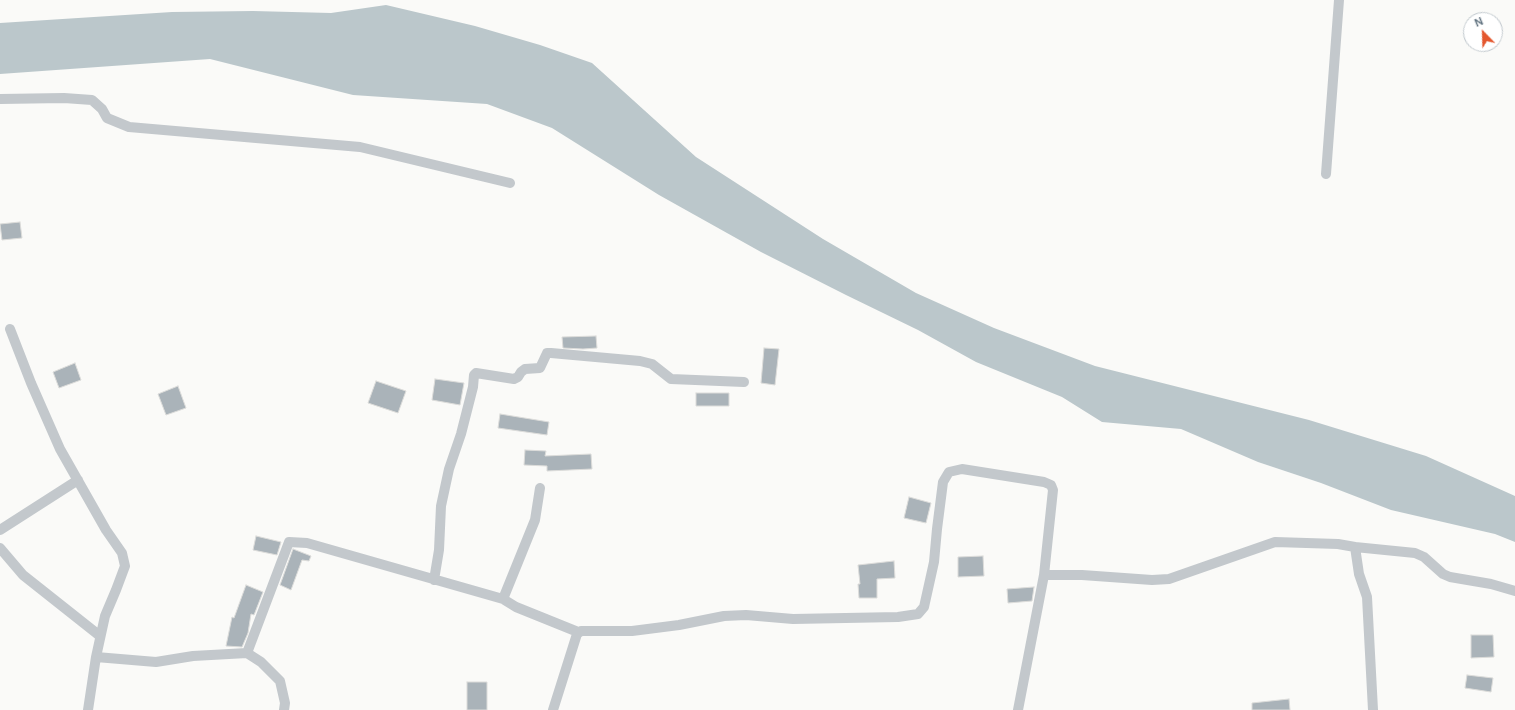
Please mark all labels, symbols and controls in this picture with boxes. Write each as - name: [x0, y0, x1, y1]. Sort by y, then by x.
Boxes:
- north arrow: [1463, 12, 1503, 52]
- text: N: [1472, 14, 1485, 30]

